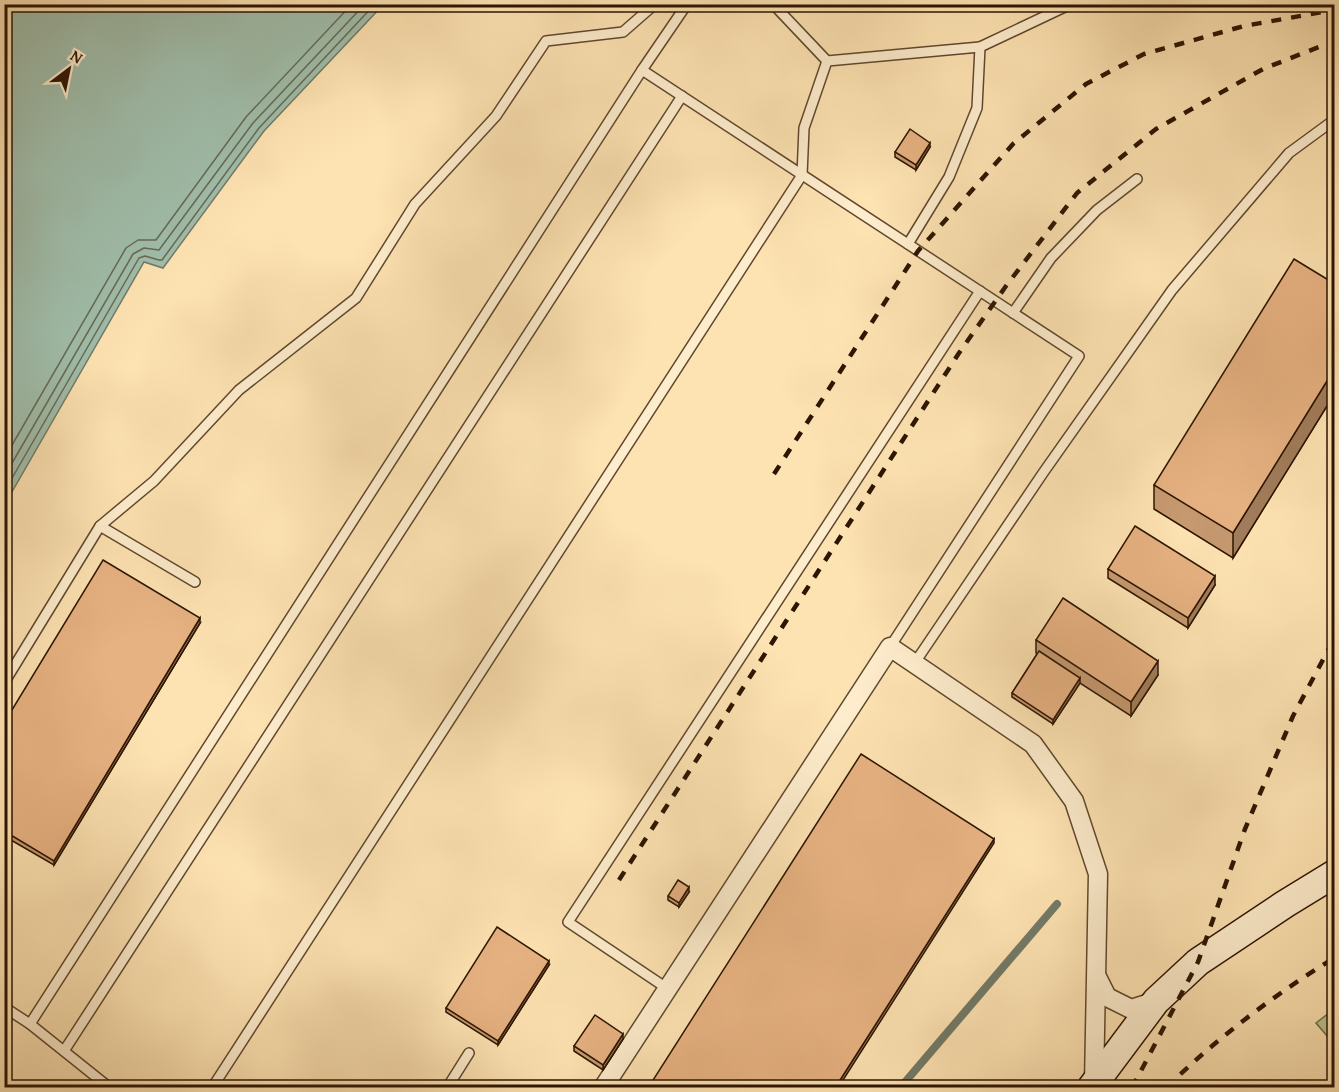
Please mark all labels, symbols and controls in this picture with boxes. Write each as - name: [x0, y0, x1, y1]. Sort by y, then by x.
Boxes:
- north arrow: [39, 39, 99, 99]
- text: N: [66, 43, 88, 69]

